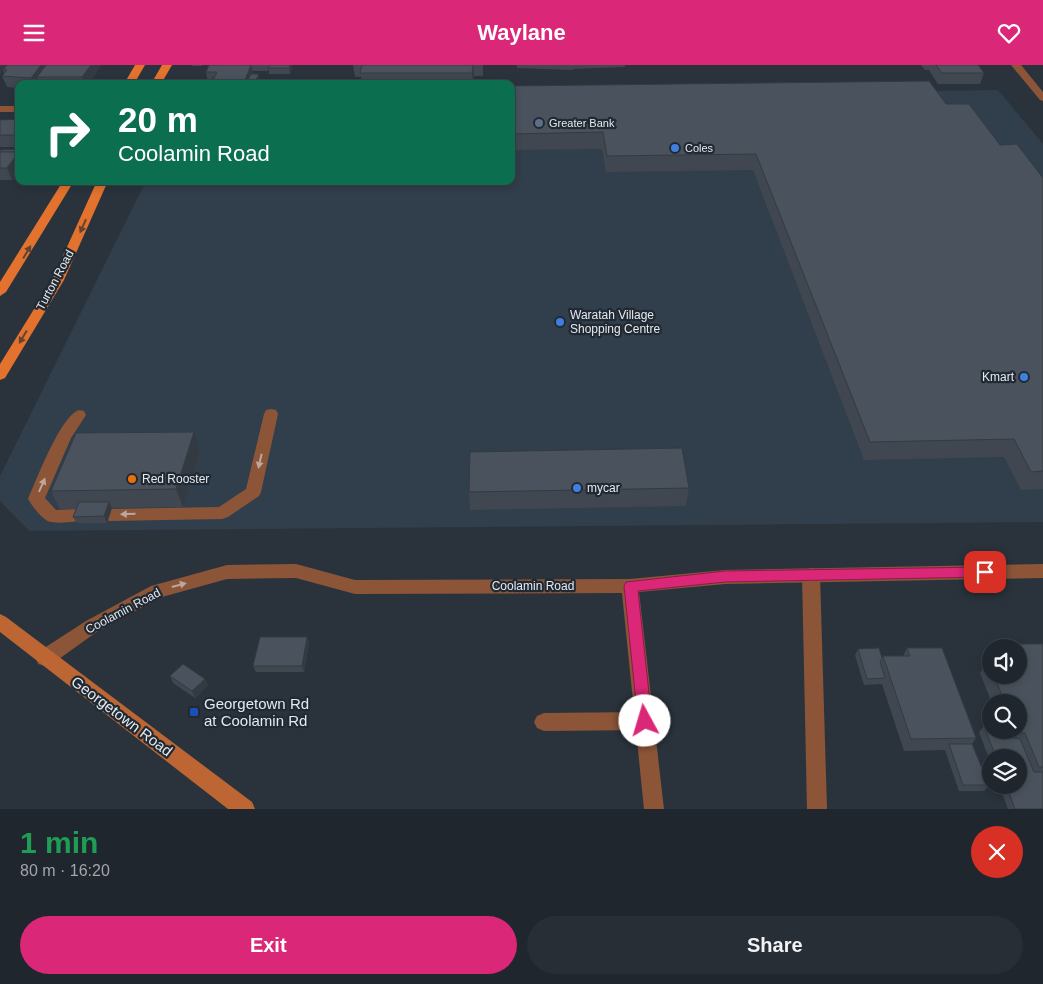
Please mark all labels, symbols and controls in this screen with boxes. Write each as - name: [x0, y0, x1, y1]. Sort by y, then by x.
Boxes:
- icon: menu: [20, 19, 48, 47]
- icon: heart: [995, 19, 1023, 47]
- text: Waylane: [477, 20, 566, 45]
- icon: right: [35, 100, 100, 165]
- text: 20 m: [118, 100, 198, 139]
- marker: Greater Bank: [533, 117, 545, 129]
- place label: Greater Bank: [549, 117, 615, 129]
- text: Coolamin Road: [118, 141, 270, 166]
- marker: Coles: [669, 142, 681, 154]
- place label: Coles: [685, 142, 714, 154]
- one-way arrow: [78, 219, 86, 233]
- one-way arrow: [22, 245, 31, 258]
- street label: Turton Road: [33, 247, 77, 313]
- place label: Waratah Village Shopping Centre: [570, 308, 660, 336]
- marker: Waratah Village Shopping Centre: [554, 316, 566, 328]
- one-way arrow: [19, 330, 28, 343]
- place label: Kmart: [982, 370, 1015, 384]
- marker: Kmart: [1018, 371, 1030, 383]
- one-way arrow: [256, 454, 264, 469]
- place label: Red Rooster: [142, 472, 209, 486]
- marker: Red Rooster: [126, 473, 138, 485]
- one-way arrow: [39, 478, 47, 492]
- place label: mycar: [587, 481, 620, 495]
- marker: mycar: [571, 482, 583, 494]
- one-way arrow: [120, 511, 136, 519]
- pin: [964, 551, 1006, 593]
- icon: arrive: [971, 558, 999, 586]
- street label: Coolamin Road: [492, 579, 574, 593]
- one-way arrow: [172, 580, 187, 588]
- street label: Coolamin Road: [83, 585, 163, 637]
- map controls: [982, 639, 1027, 794]
- button: sound: [982, 639, 1027, 684]
- street label: Georgetown Road: [68, 673, 176, 759]
- position arrow: [618, 694, 670, 746]
- button: search: [982, 694, 1027, 739]
- place label: Georgetown Rd at Coolamin Rd: [204, 695, 309, 729]
- marker: Georgetown Rd at Coolamin Rd: [188, 706, 200, 718]
- button: layers: [982, 749, 1027, 794]
- text: 1 min: [20, 826, 98, 859]
- button: close: [971, 826, 1023, 878]
- text: 80 m · 16:20: [20, 862, 110, 879]
- button: Exit: [20, 916, 517, 974]
- button: Share: [527, 916, 1023, 974]

